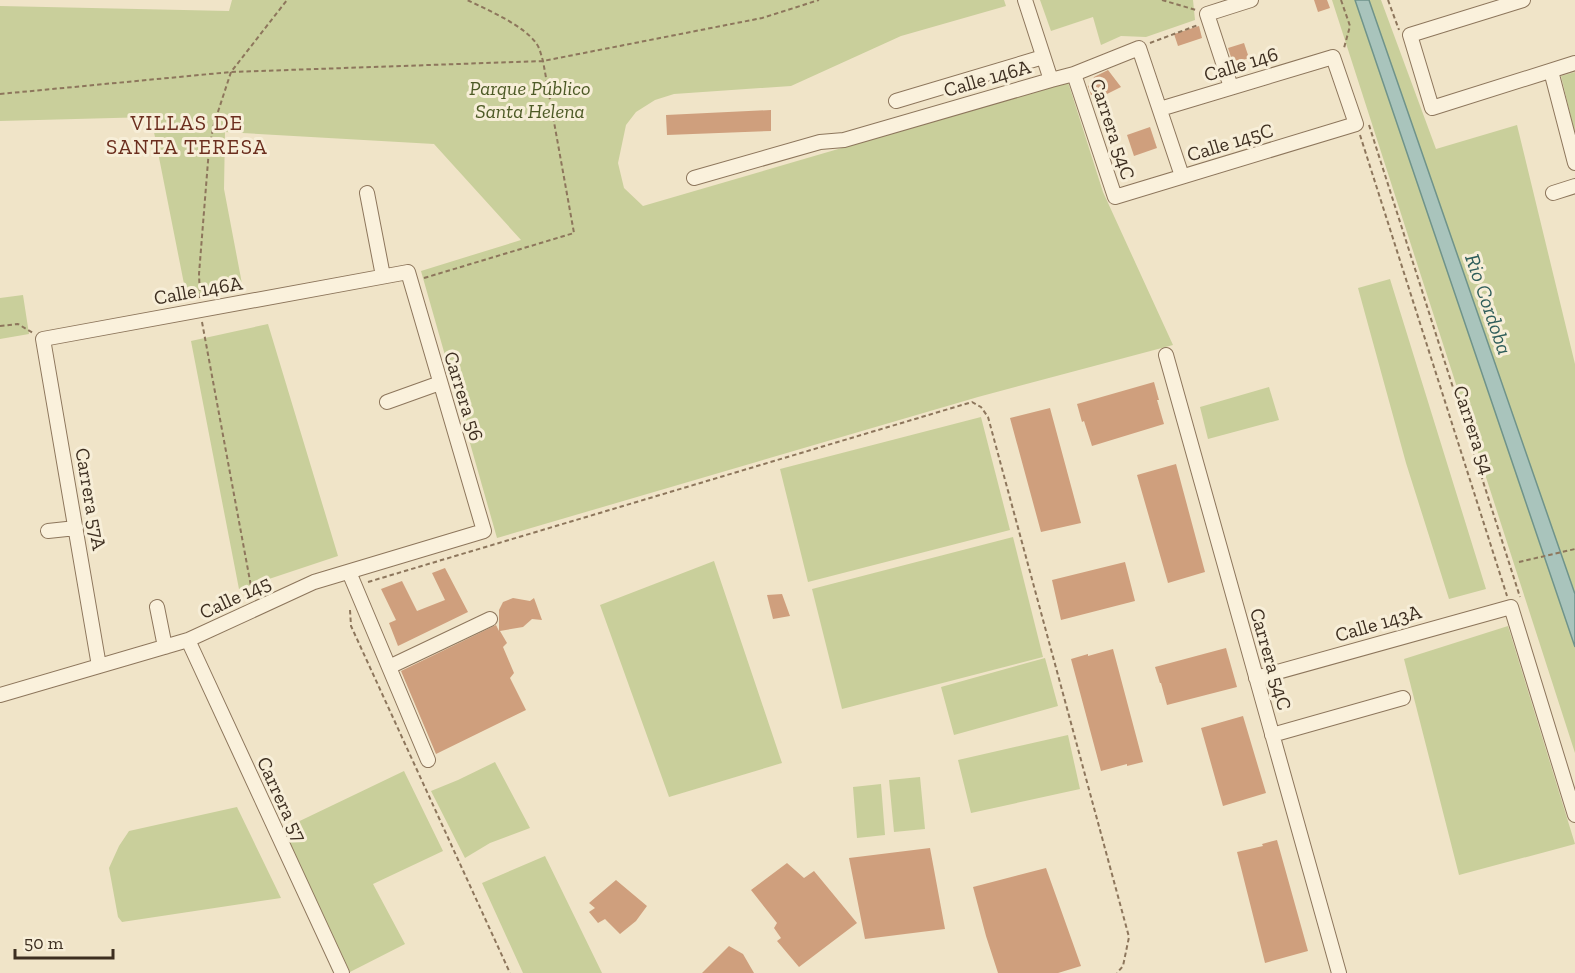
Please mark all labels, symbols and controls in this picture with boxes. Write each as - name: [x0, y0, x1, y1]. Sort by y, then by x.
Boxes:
- street label: Calle 146: [1201, 41, 1281, 87]
- street label: Calle 146A: [941, 54, 1034, 102]
- street label: Carrera 54C: [1085, 75, 1141, 183]
- park label: Parque Público Santa Helena: [469, 76, 591, 123]
- district label: VILLAS DE SANTA TERESA: [106, 110, 268, 159]
- street label: Calle 145C: [1184, 118, 1276, 166]
- water label: Rio Cordoba: [1460, 250, 1518, 358]
- street label: Calle 146A: [152, 270, 245, 310]
- street label: Carrera 56: [439, 348, 489, 444]
- street label: Carrera 54: [1448, 382, 1500, 478]
- street label: Carrera 57A: [70, 446, 112, 553]
- street label: Calle 145: [196, 570, 274, 624]
- street label: Calle 143A: [1332, 599, 1425, 647]
- street label: Carrera 54C: [1245, 605, 1297, 713]
- street label: Carrera 57: [252, 753, 312, 846]
- scale bar: [15, 922, 112, 960]
- text: 50 m: [24, 932, 64, 954]

